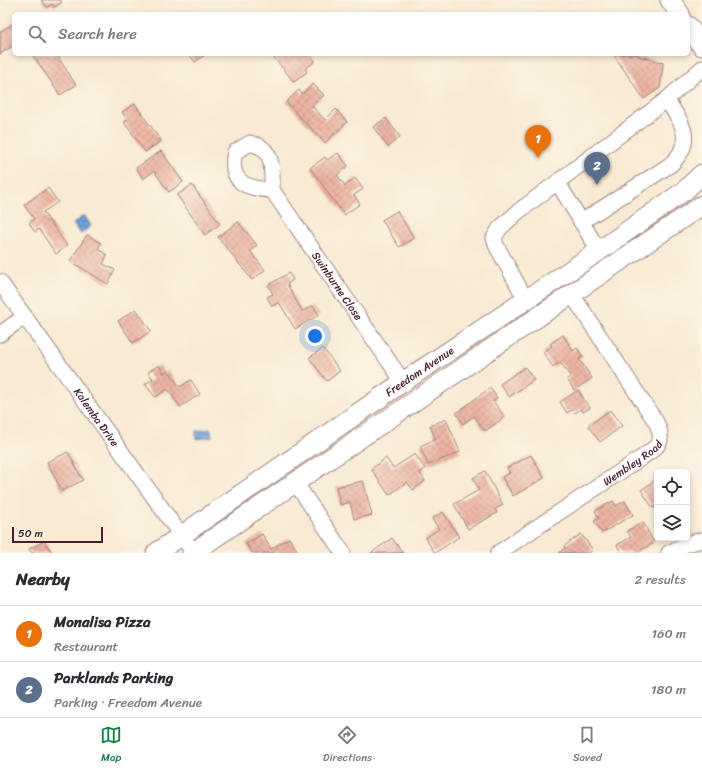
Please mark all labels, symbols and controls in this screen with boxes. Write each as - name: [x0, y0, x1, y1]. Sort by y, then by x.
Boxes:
- search box: [12, 12, 690, 56]
- text: Search here: [58, 21, 137, 47]
- icon: search: [26, 23, 48, 45]
- pin: 1: [525, 125, 551, 158]
- pin: 2: [584, 152, 610, 185]
- street label: Swinburne Close: [307, 247, 368, 325]
- your location: [305, 326, 325, 346]
- street label: Freedom Avenue: [381, 341, 458, 401]
- street label: Kalemba Drive: [69, 384, 124, 451]
- street label: Wembley Road: [599, 435, 668, 490]
- map controls: [654, 469, 690, 541]
- button: locate: [654, 469, 690, 505]
- button: layers: [654, 505, 690, 541]
- text: 50 m: [18, 524, 43, 543]
- scale bar: [12, 525, 103, 544]
- text: Nearby: [16, 564, 70, 594]
- text: 2 results: [635, 568, 686, 591]
- text: Monalisa Pizza: [54, 609, 151, 635]
- text: 1: [26, 622, 32, 645]
- text: 160 m: [651, 622, 686, 645]
- text: Restaurant: [54, 635, 118, 658]
- text: Parklands Parking: [54, 665, 173, 691]
- text: 2: [25, 678, 33, 701]
- text: 180 m: [651, 678, 686, 701]
- text: Parking · Freedom Avenue: [54, 691, 202, 714]
- tab: Map: [100, 724, 122, 767]
- tab: Directions: [323, 724, 372, 767]
- tab: Saved: [573, 724, 602, 767]

